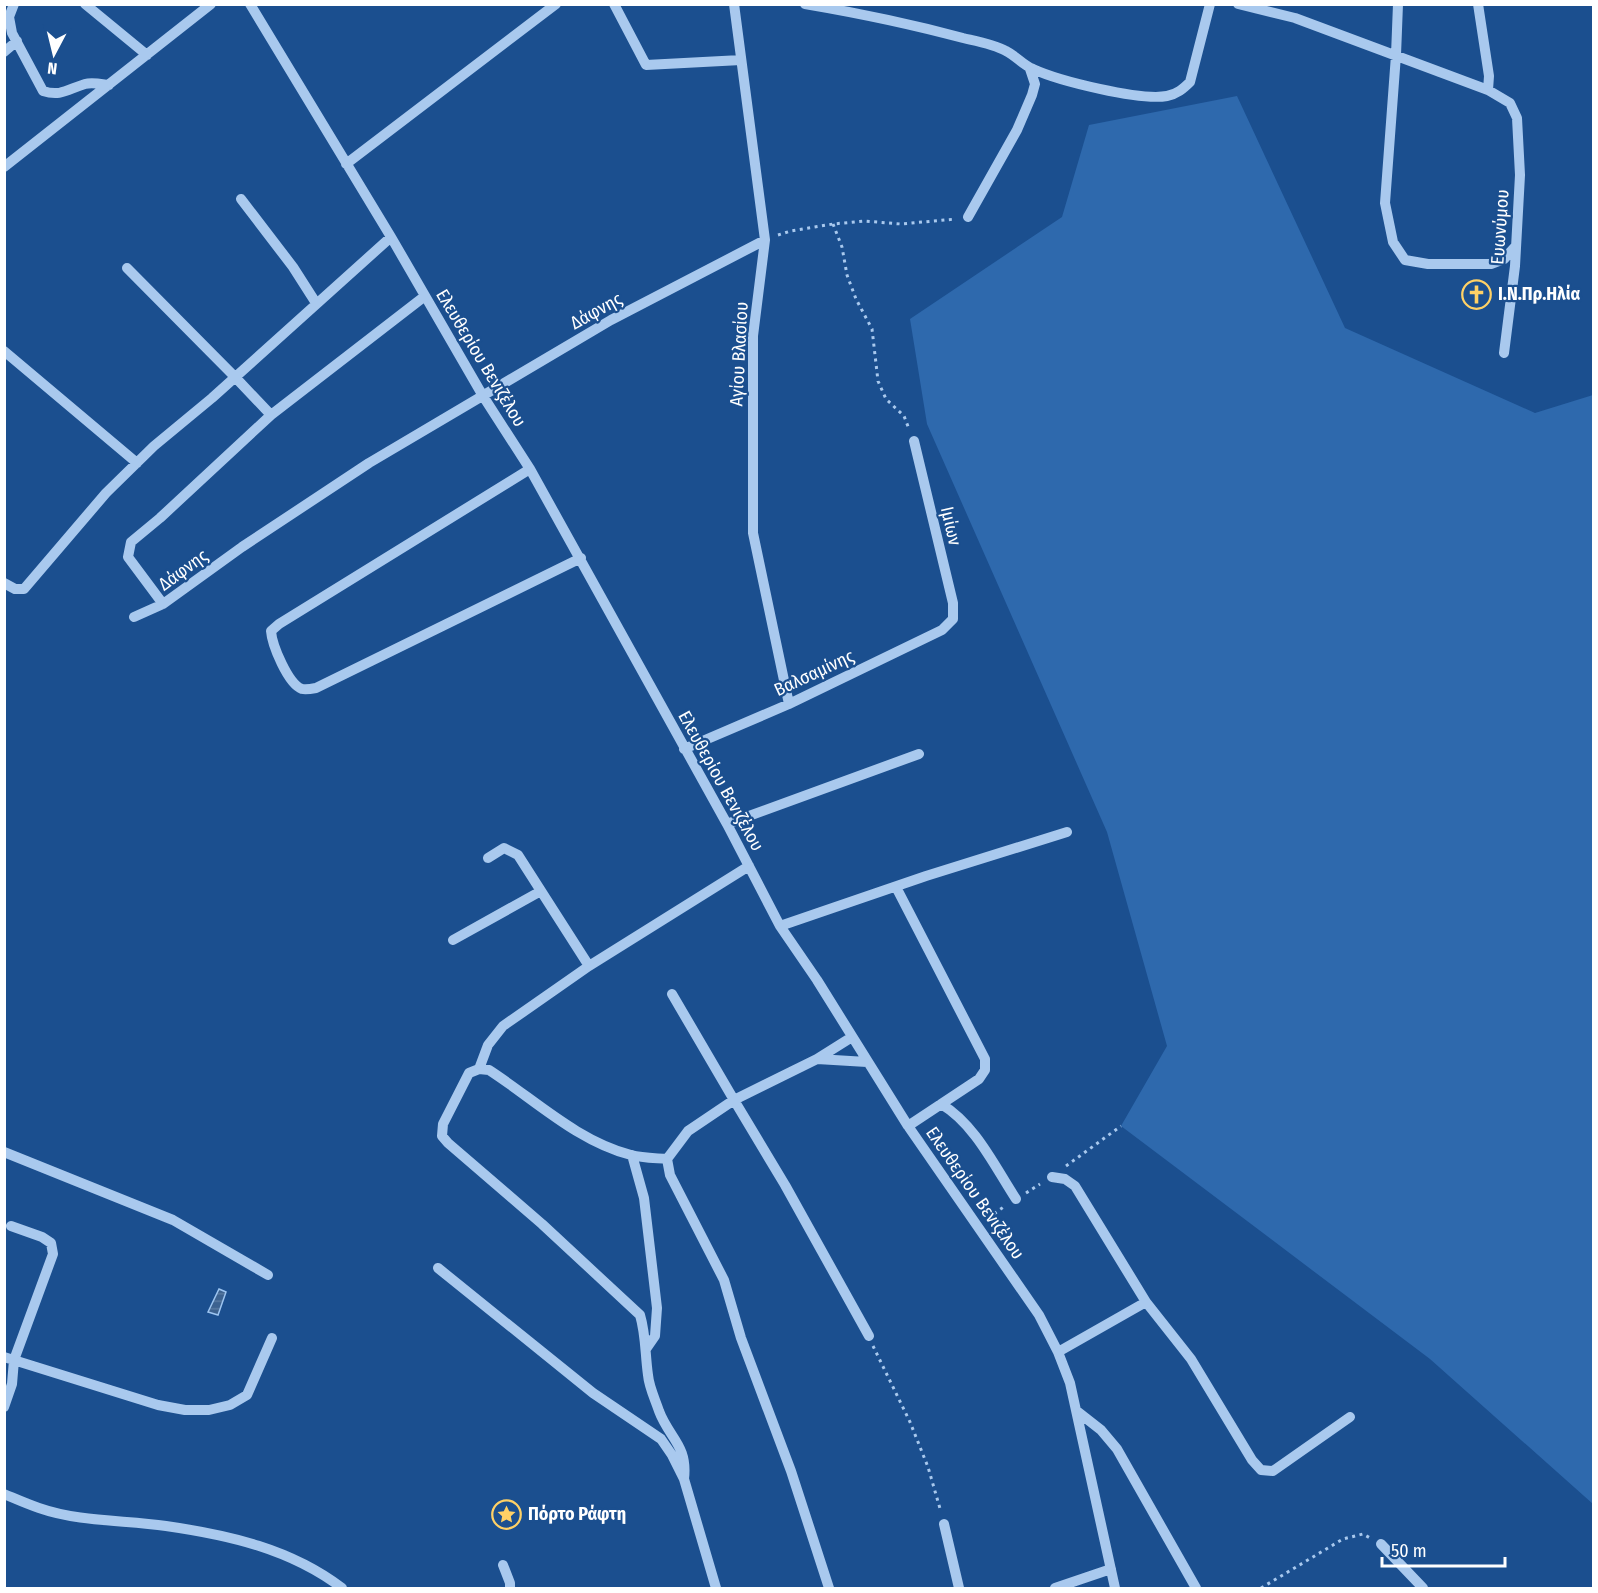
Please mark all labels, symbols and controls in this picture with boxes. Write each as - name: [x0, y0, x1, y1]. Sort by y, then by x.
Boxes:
- north arrow: [24, 24, 84, 84]
- text: N: [46, 58, 58, 78]
- street label: Ευωνύμου: [1486, 189, 1514, 265]
- church icon: Ι.Ν.Πρ.Ηλία: [1461, 278, 1493, 310]
- place label: Ι.Ν.Πρ.Ηλία: [1498, 283, 1581, 305]
- street label: Ελευθερίου Βενιζέλου: [431, 285, 531, 431]
- street label: Δάφνης: [566, 288, 626, 334]
- street label: Αγίου Βλασίου: [725, 301, 753, 407]
- street label: Ιμίων: [936, 504, 966, 548]
- street label: Δάφνης: [154, 544, 212, 595]
- street label: Βαλσαμίνης: [771, 645, 858, 701]
- street label: Ελευθερίου Βενιζέλου: [673, 707, 769, 855]
- street label: Ελευθερίου Βενιζέλου: [921, 1123, 1029, 1263]
- place icon: Πόρτο Ράφτη: [491, 1498, 523, 1530]
- place label: Πόρτο Ράφτη: [528, 1503, 626, 1525]
- scale bar: [1382, 1530, 1505, 1568]
- text: 50 m: [1391, 1540, 1427, 1562]

